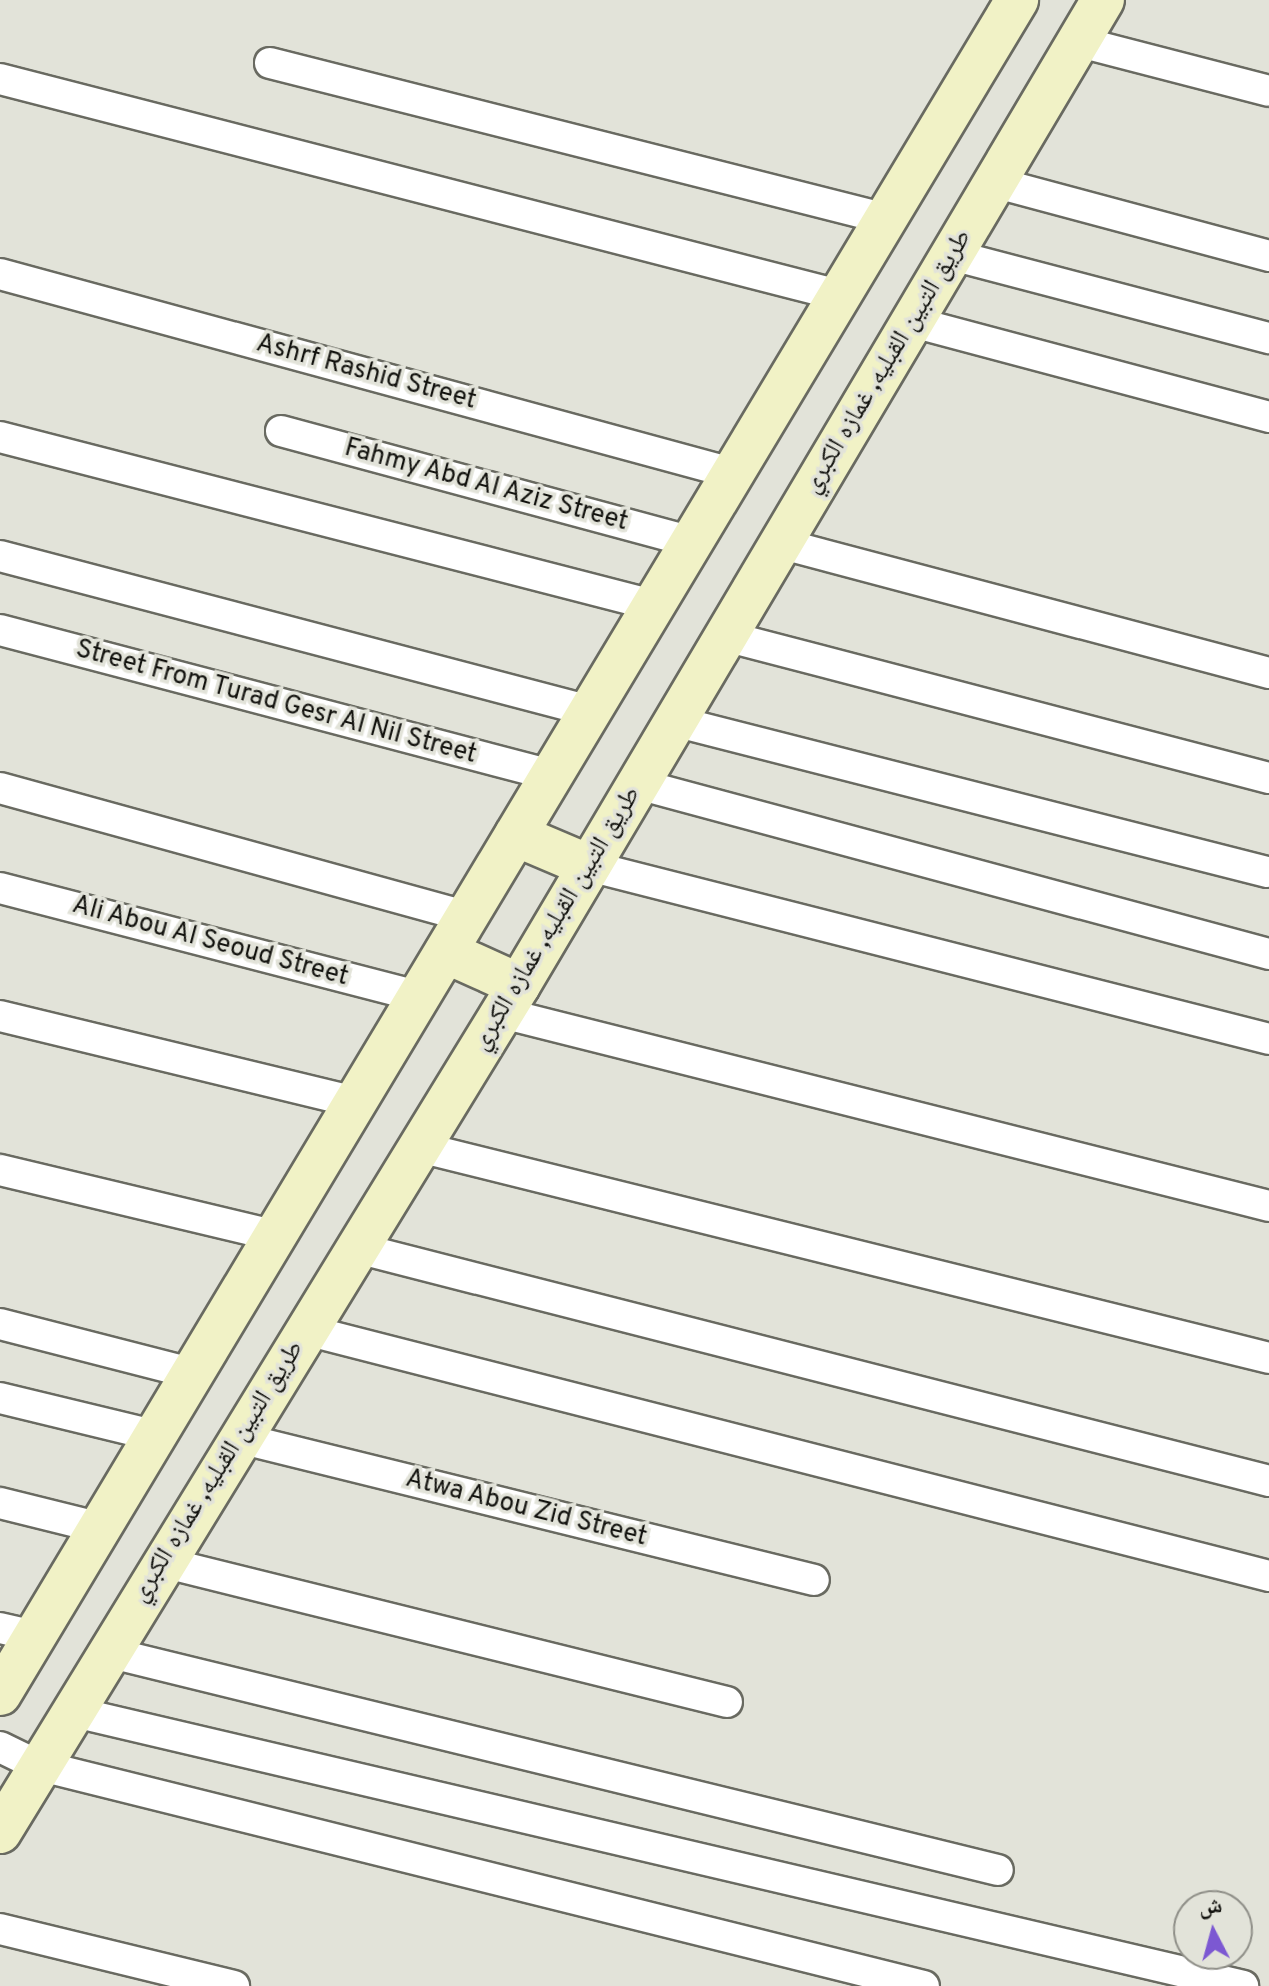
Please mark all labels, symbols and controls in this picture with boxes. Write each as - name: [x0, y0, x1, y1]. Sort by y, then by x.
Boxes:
- street label: طريق التبين القبليه, غمازه الكبري: [797, 224, 979, 500]
- street label: Ashrf Rashid Street: [253, 329, 479, 417]
- street label: Fahmy Abd Al Aziz Street: [339, 433, 633, 539]
- street label: Street From Turad Gesr Al Nil Street: [71, 634, 481, 772]
- street label: طريق التبين القبليه, غمازه الكبري: [466, 781, 648, 1057]
- street label: Ali Abou Al Seoud Street: [68, 890, 352, 994]
- street label: طريق التبين القبليه, غمازه الكبري: [125, 1335, 311, 1609]
- street label: Atwa Abou Zid Street: [402, 1464, 650, 1554]
- north arrow: [1173, 1890, 1253, 1970]
- text: ش: [1198, 1893, 1224, 1922]

